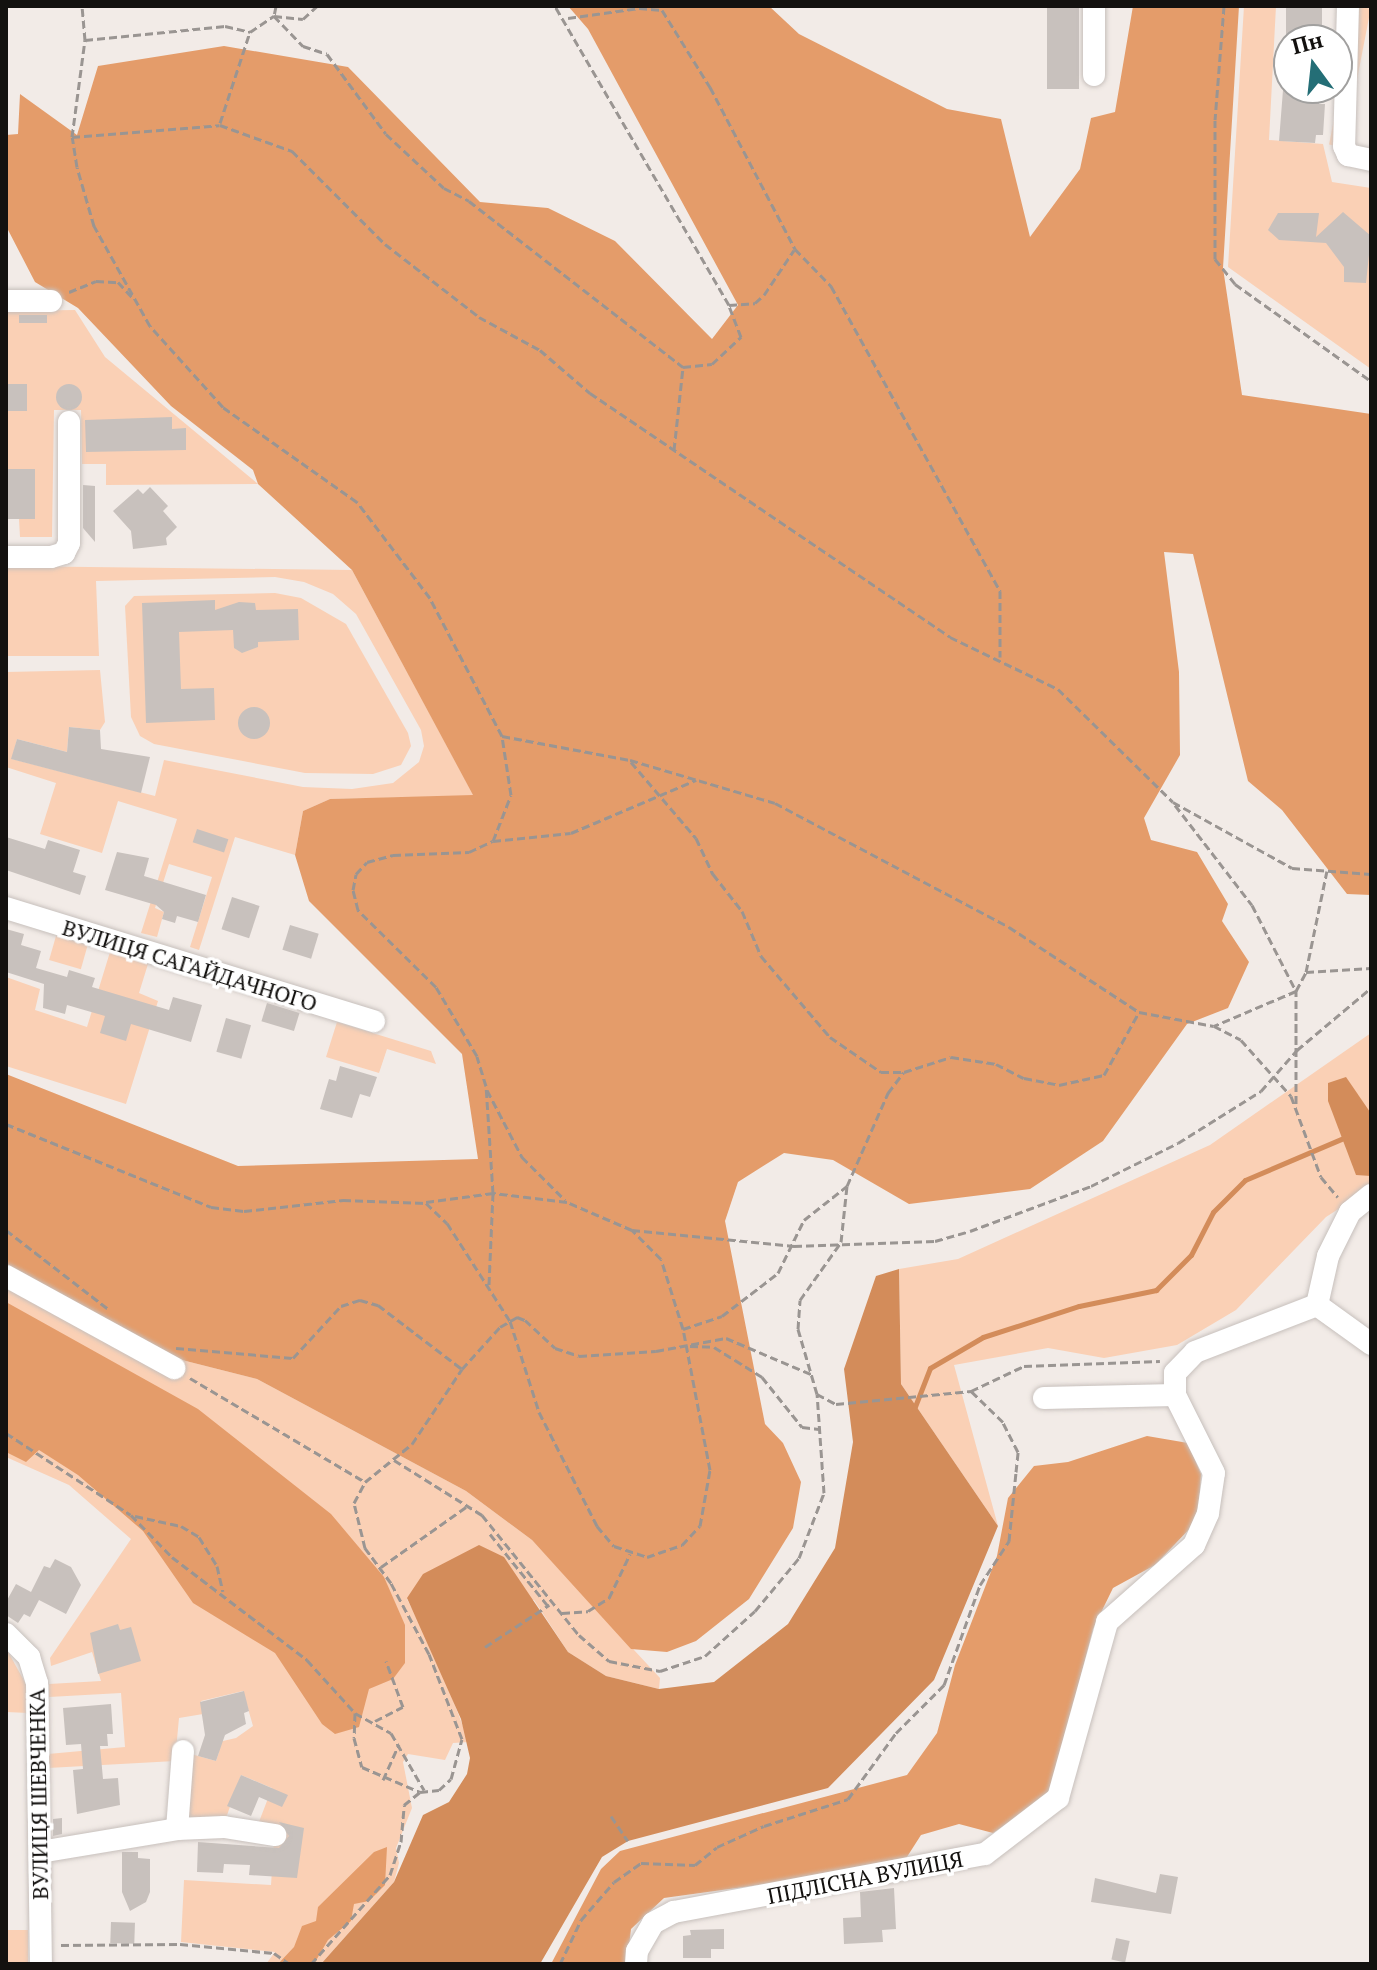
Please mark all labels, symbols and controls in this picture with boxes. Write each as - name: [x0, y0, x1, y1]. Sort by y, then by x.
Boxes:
- north arrow: [1273, 24, 1353, 104]
- text: Пн: [1288, 24, 1326, 60]
- street label: ВУЛИЦЯ САГАЙДАЧНОГО: [59, 914, 321, 1016]
- street label: ВУЛИЦЯ ШЕВЧЕНКА: [23, 1688, 53, 1900]
- street label: ПІДЛІСНА ВУЛИЦЯ: [765, 1845, 965, 1909]

